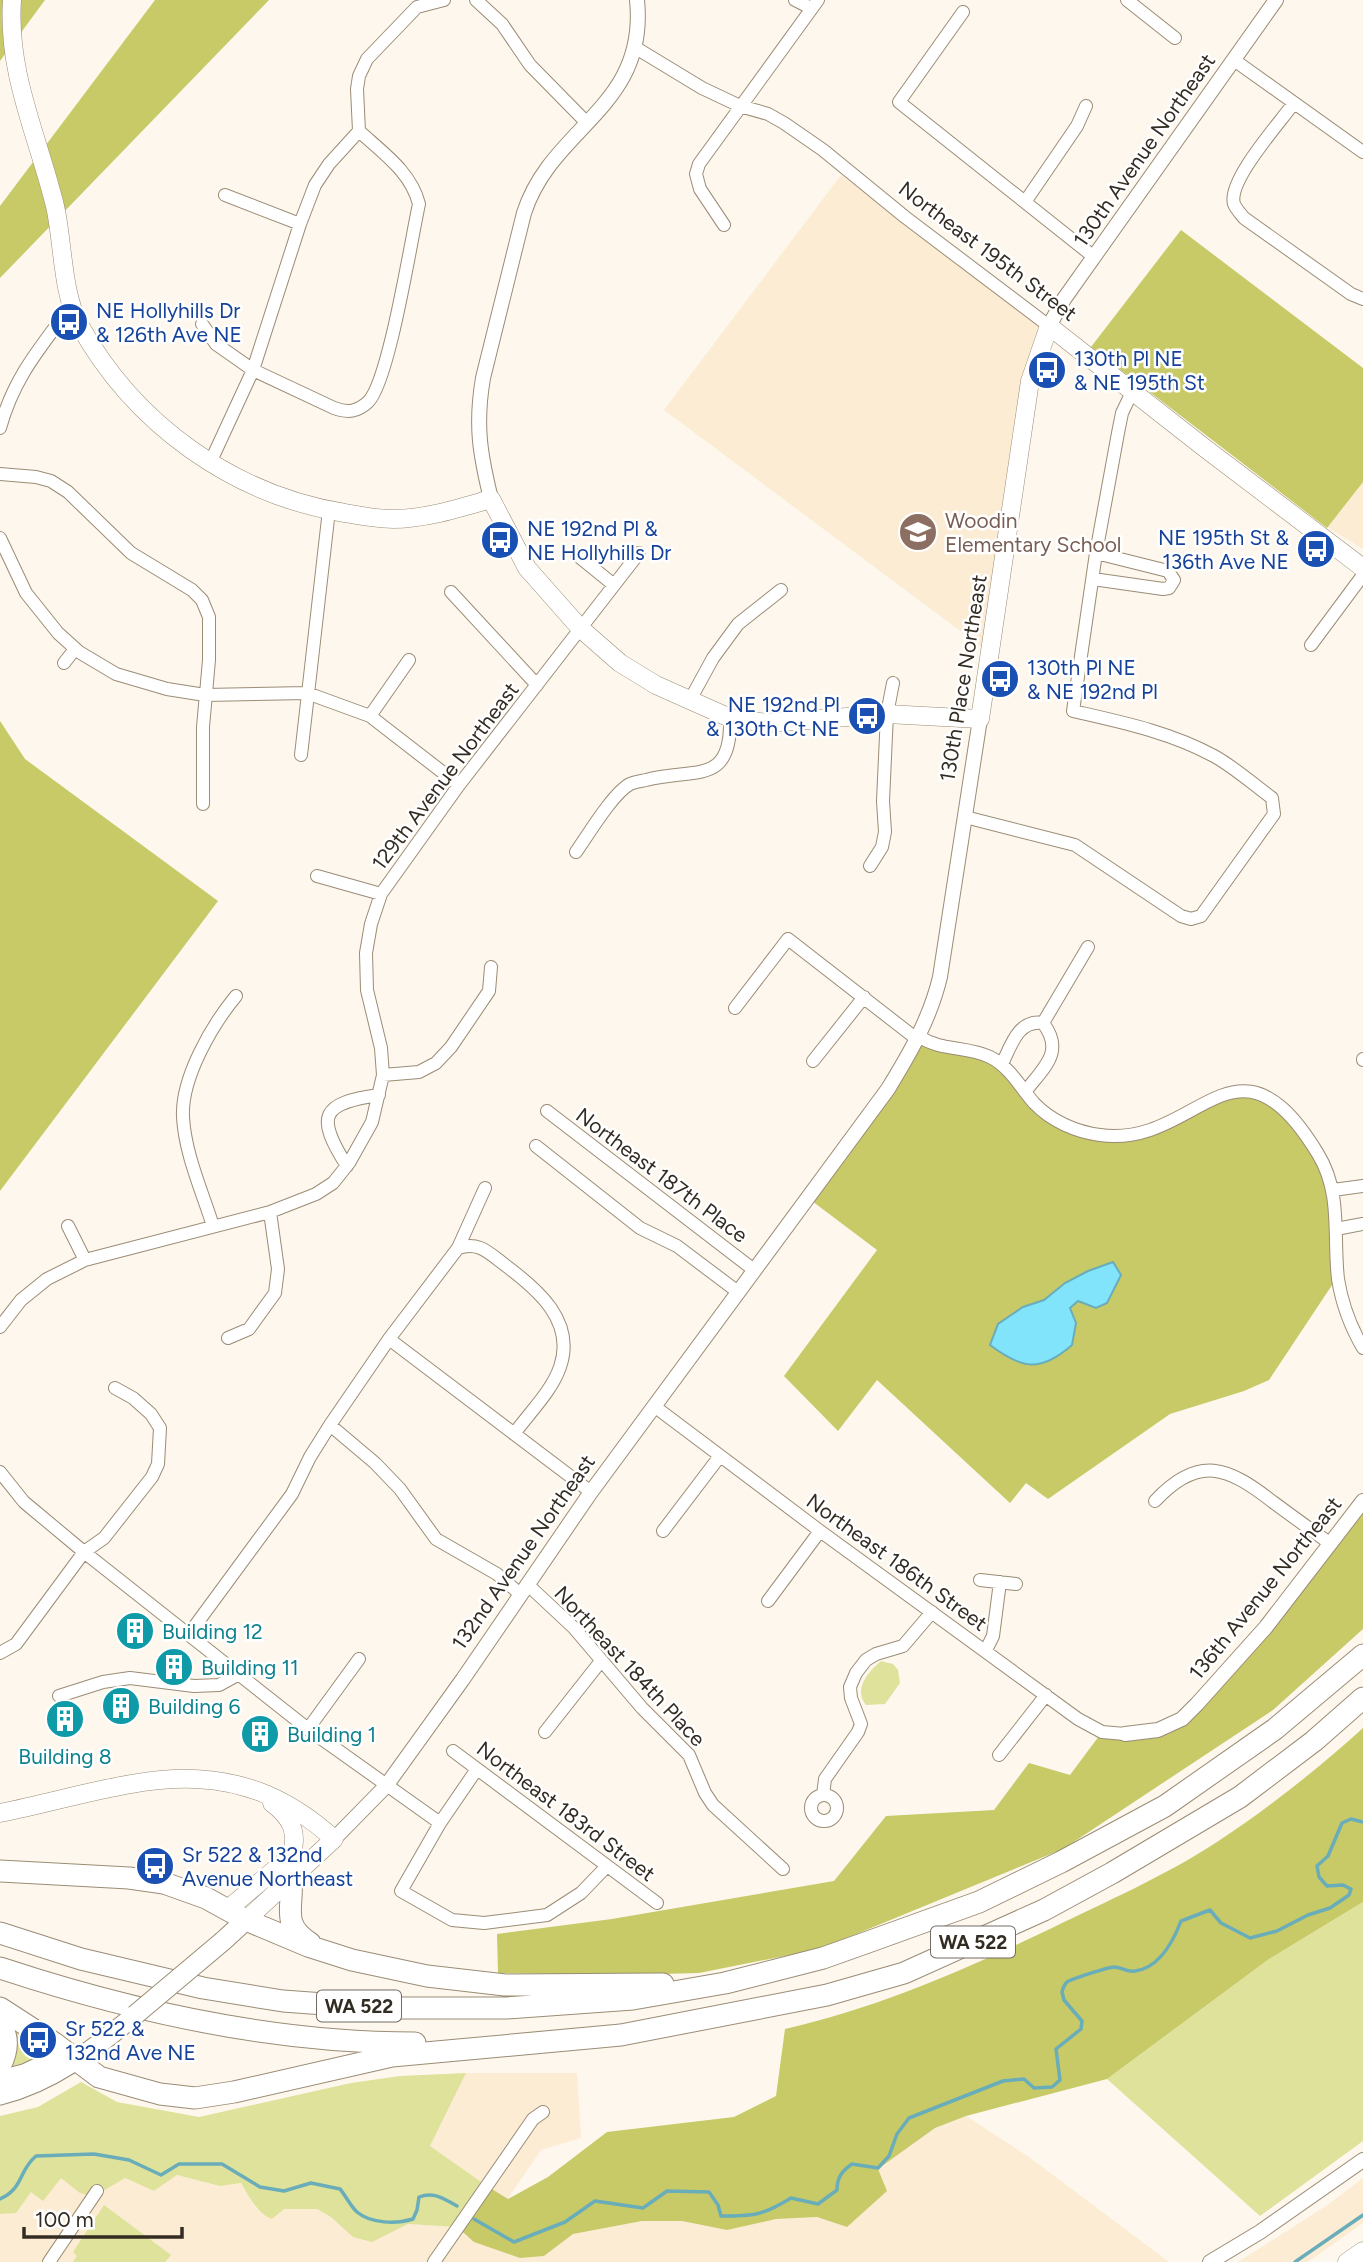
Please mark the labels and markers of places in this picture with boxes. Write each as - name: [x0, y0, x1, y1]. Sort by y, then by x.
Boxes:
- place label: NE Hollyhills Dr & 126th Ave NE: [96, 298, 242, 347]
- bus stop icon: NE Hollyhills Dr & 126th Ave NE: [48, 301, 90, 343]
- place label: 130th Pl NE & NE 195th St: [1074, 346, 1205, 395]
- bus stop icon: 130th Pl NE & NE 195th St: [1026, 349, 1068, 391]
- place label: Woodin Elementary School: [945, 508, 1121, 557]
- school or university icon: Woodin Elementary School: [897, 511, 939, 553]
- place label: NE 192nd Pl & NE Hollyhills Dr: [527, 516, 671, 565]
- bus stop icon: NE 192nd Pl & NE Hollyhills Dr: [479, 519, 521, 561]
- place label: NE 195th St & 136th Ave NE: [1158, 525, 1289, 574]
- bus stop icon: NE 195th St & 136th Ave NE: [1295, 528, 1337, 570]
- place label: 130th Pl NE & NE 192nd Pl: [1027, 655, 1158, 704]
- bus stop icon: 130th Pl NE & NE 192nd Pl: [979, 658, 1021, 700]
- place label: NE 192nd Pl & 130th Ct NE: [706, 692, 840, 741]
- bus stop icon: NE 192nd Pl & 130th Ct NE: [846, 695, 888, 737]
- building icon: Building 12: [114, 1610, 156, 1652]
- place label: Building 12: [162, 1619, 263, 1644]
- building icon: Building 11: [153, 1646, 195, 1688]
- place label: Building 11: [201, 1655, 299, 1680]
- building icon: Building 6: [100, 1685, 142, 1727]
- place label: Building 6: [148, 1694, 240, 1719]
- building icon: Building 8: [44, 1698, 86, 1740]
- building icon: Building 1: [239, 1713, 281, 1755]
- place label: Building 1: [287, 1722, 376, 1747]
- place label: Building 8: [18, 1744, 112, 1769]
- place label: Sr 522 & 132nd Avenue Northeast: [182, 1842, 353, 1891]
- bus stop icon: Sr 522 & 132nd Avenue Northeast: [134, 1845, 176, 1887]
- place label: Sr 522 & 132nd Ave NE: [65, 2016, 196, 2065]
- bus stop icon: Sr 522 & 132nd Ave NE: [17, 2019, 59, 2061]

